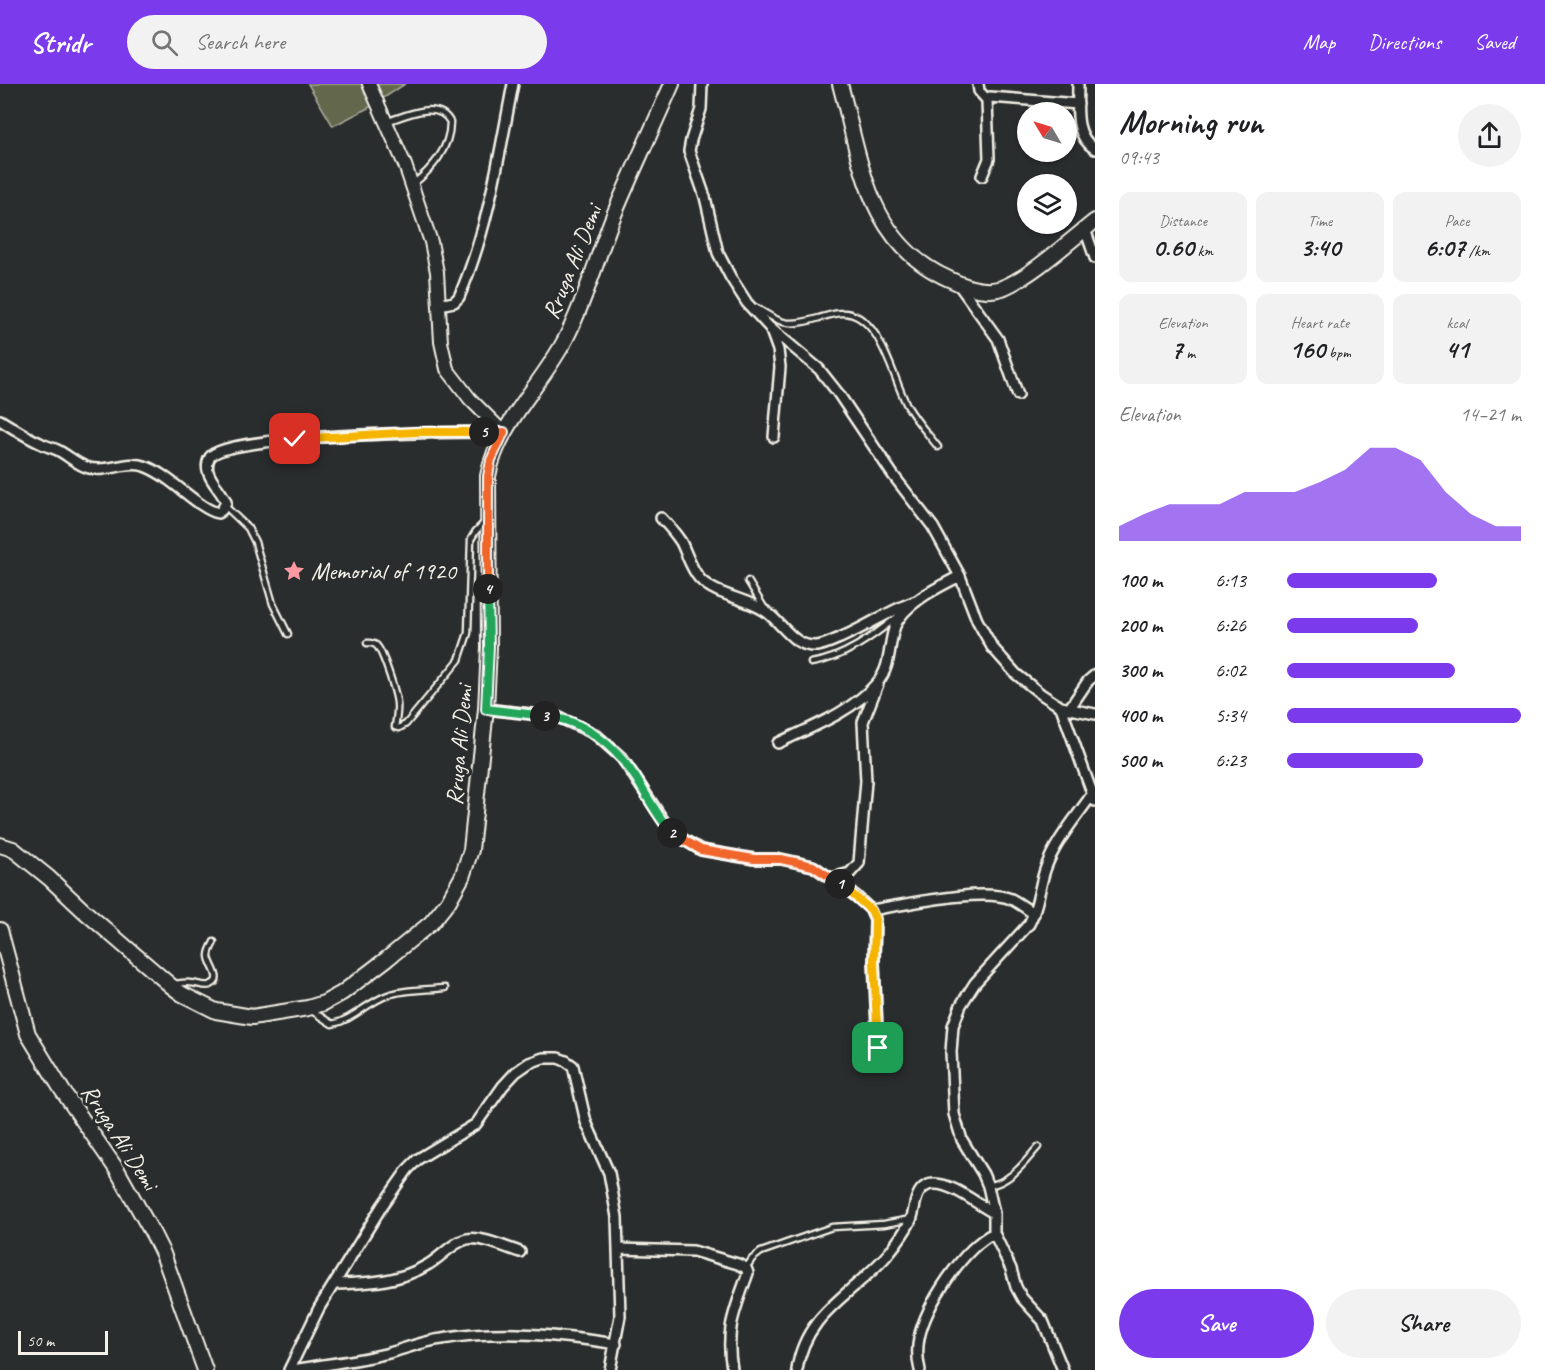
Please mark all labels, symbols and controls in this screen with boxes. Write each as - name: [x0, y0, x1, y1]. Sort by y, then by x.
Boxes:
- search box: [127, 15, 547, 69]
- text: Stridr: [30, 25, 91, 60]
- icon: search: [148, 26, 181, 59]
- text: Search here: [196, 28, 285, 56]
- text: Map: [1303, 29, 1335, 55]
- text: Directions: [1368, 29, 1441, 55]
- text: Saved: [1474, 29, 1515, 55]
- text: Morning run: [1119, 101, 1263, 143]
- north arrow: [1017, 102, 1077, 162]
- map controls: [1017, 102, 1077, 234]
- button: share: [1458, 104, 1521, 167]
- text: 09:43: [1119, 145, 1159, 170]
- button: layers: [1017, 174, 1077, 234]
- street label: Rruga Ali Demi: [536, 198, 609, 323]
- text: Distance: [1159, 211, 1207, 231]
- text: Time: [1308, 211, 1332, 231]
- text: Pace: [1445, 211, 1469, 231]
- text: 0.60: [1153, 231, 1194, 264]
- text: 3:40: [1300, 231, 1340, 264]
- text: 6:07: [1424, 231, 1465, 264]
- text: km: [1194, 241, 1213, 261]
- text: /km: [1465, 241, 1490, 261]
- text: Elevation: [1158, 313, 1208, 333]
- text: Heart rate: [1291, 313, 1349, 333]
- text: kcal: [1446, 313, 1468, 333]
- text: 7: [1171, 333, 1182, 366]
- text: 160: [1289, 333, 1325, 366]
- text: 41: [1445, 333, 1469, 366]
- text: m: [1182, 343, 1195, 363]
- text: bpm: [1325, 343, 1351, 363]
- text: Elevation: [1119, 402, 1181, 427]
- text: 14–21 m: [1460, 402, 1521, 427]
- pin: [269, 413, 320, 464]
- pin: 5: [469, 417, 499, 447]
- icon: check: [278, 422, 311, 455]
- text: 5: [481, 422, 487, 442]
- place label: Memorial of 1920: [311, 556, 458, 586]
- place icon: Memorial of 1920: [282, 559, 306, 583]
- text: 100 m: [1119, 568, 1162, 593]
- text: 6:13: [1215, 568, 1246, 593]
- pin: 4: [473, 574, 503, 604]
- text: 4: [484, 579, 492, 599]
- text: 200 m: [1119, 613, 1162, 638]
- text: 6:26: [1215, 613, 1246, 638]
- text: 300 m: [1119, 658, 1162, 683]
- text: 6:02: [1215, 658, 1246, 683]
- street label: Rruga Ali Demi: [439, 681, 479, 806]
- pin: 3: [530, 701, 560, 731]
- text: 400 m: [1119, 703, 1162, 728]
- text: 5:34: [1215, 703, 1246, 728]
- text: 3: [541, 706, 549, 726]
- text: 500 m: [1119, 748, 1162, 773]
- text: 6:23: [1215, 748, 1246, 773]
- pin: 2: [657, 818, 687, 848]
- text: 2: [668, 823, 676, 843]
- pin: 1: [825, 869, 855, 899]
- text: 1: [836, 874, 844, 894]
- pin: [852, 1022, 903, 1073]
- icon: arrive: [861, 1031, 894, 1064]
- street label: Rruga Ali Demi: [75, 1078, 167, 1198]
- button: Save: [1119, 1289, 1314, 1358]
- button: Share: [1326, 1289, 1521, 1358]
- scale bar: [18, 1328, 108, 1356]
- text: 50 m: [27, 1331, 54, 1351]

